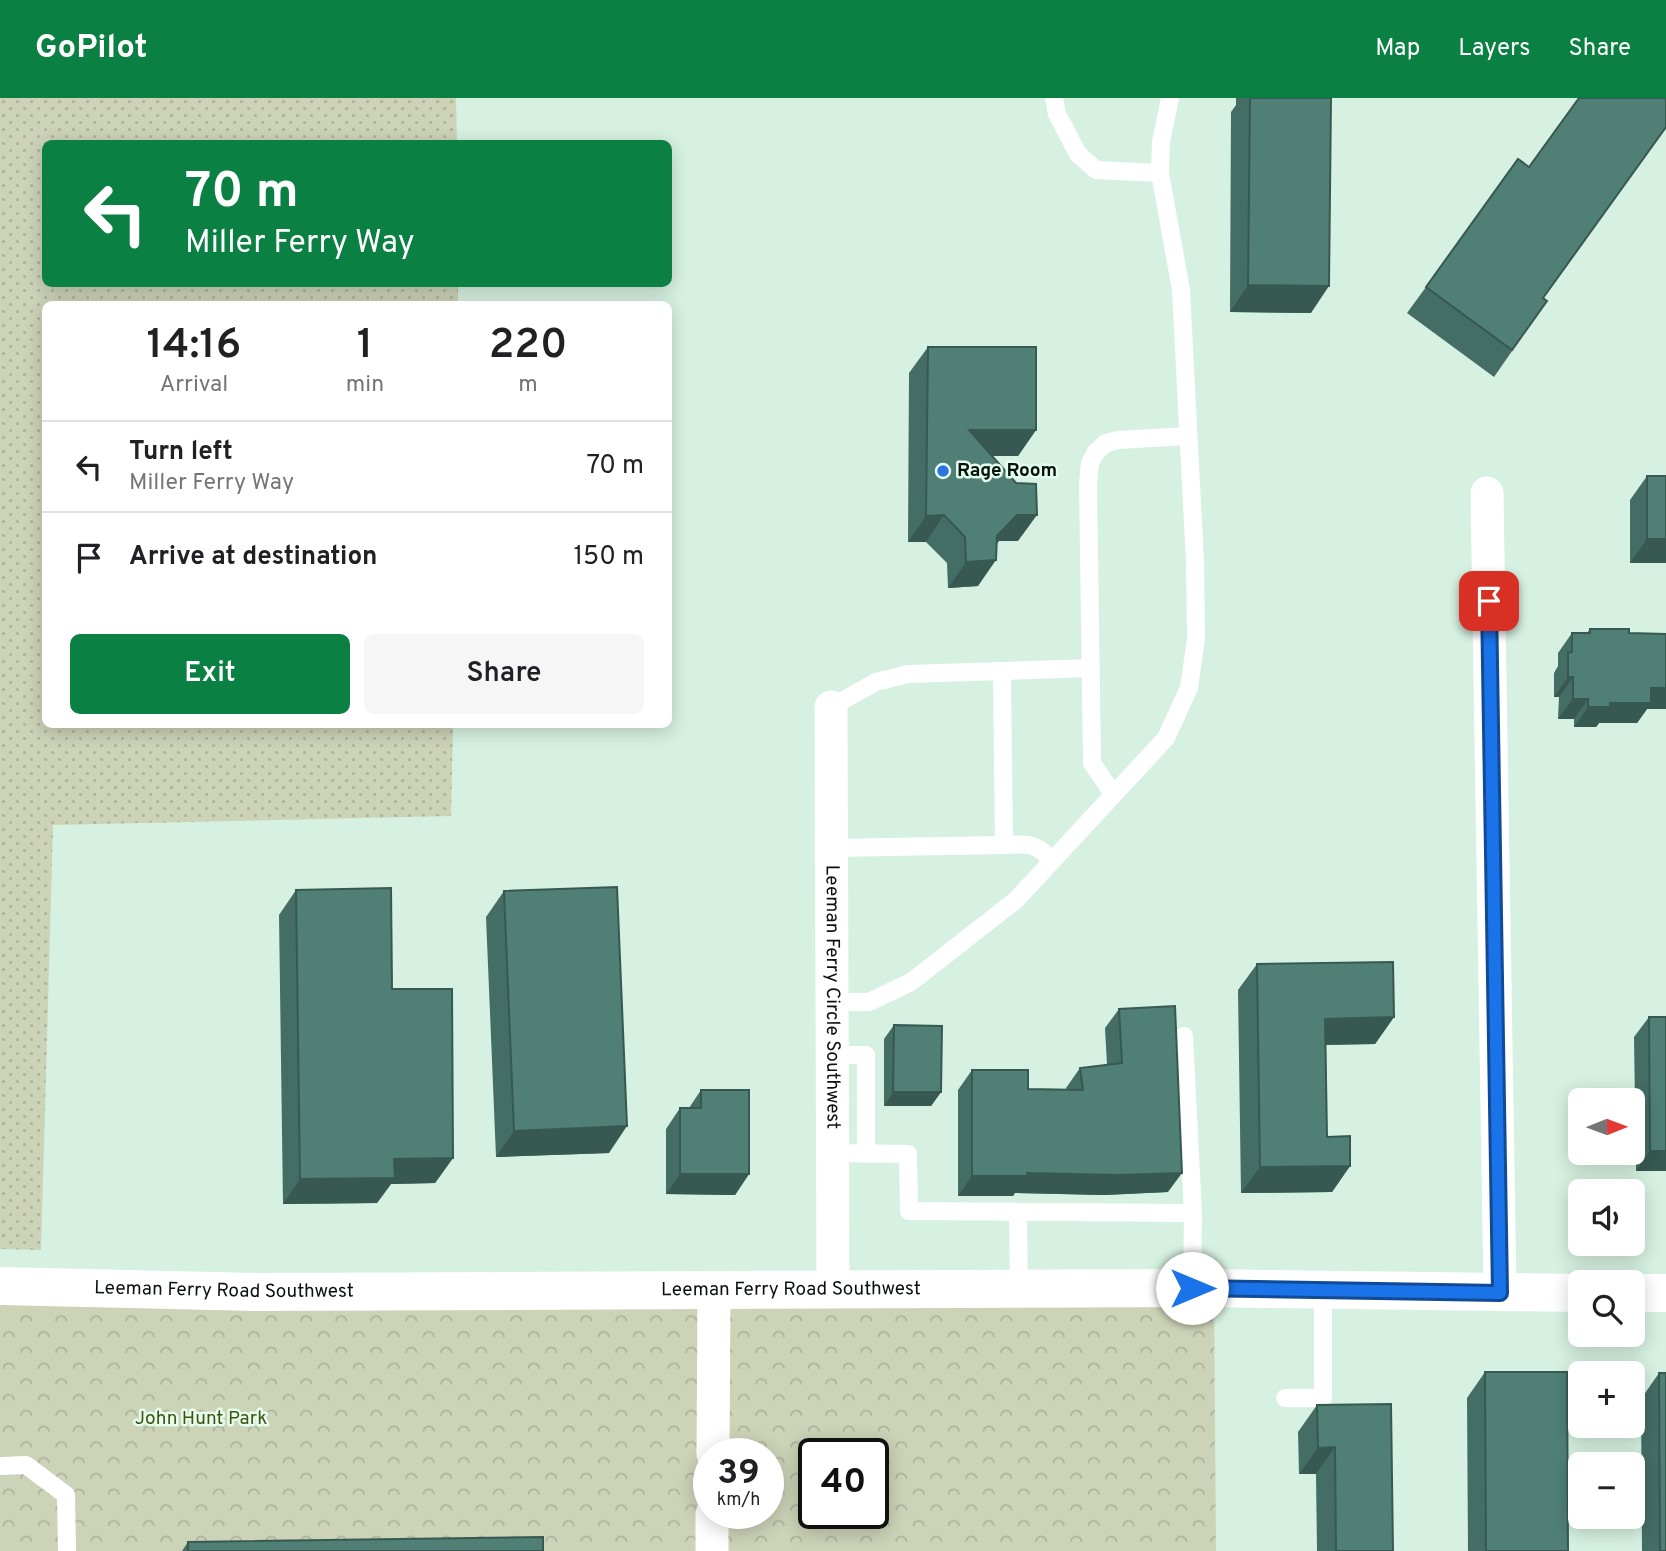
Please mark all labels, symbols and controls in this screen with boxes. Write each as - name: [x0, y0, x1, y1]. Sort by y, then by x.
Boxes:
- text: GoPilot: [35, 28, 148, 70]
- text: Map: [1375, 34, 1420, 64]
- text: Layers: [1458, 34, 1530, 64]
- text: Share: [1568, 34, 1631, 64]
- text: 70 m: [185, 163, 299, 225]
- icon: left: [70, 168, 161, 259]
- text: Miller Ferry Way: [185, 224, 415, 264]
- text: 14:16: [147, 320, 241, 373]
- text: 1: [357, 320, 373, 373]
- text: 220: [489, 320, 567, 373]
- text: Arrival: [160, 371, 228, 400]
- text: min: [346, 371, 384, 400]
- text: m: [518, 371, 538, 400]
- text: Turn left: [129, 436, 233, 469]
- icon: left: [70, 448, 108, 486]
- text: 70 m: [586, 450, 644, 483]
- place label: Rage Room: [957, 459, 1057, 483]
- marker: Rage Room: [935, 463, 951, 479]
- text: Miller Ferry Way: [129, 469, 294, 498]
- icon: arrive: [70, 539, 108, 577]
- text: Arrive at destination: [129, 541, 377, 574]
- text: 150 m: [573, 541, 644, 574]
- pin: [1459, 571, 1519, 631]
- icon: arrive: [1470, 582, 1508, 620]
- button: Exit: [70, 634, 350, 714]
- button: Share: [364, 634, 644, 714]
- street label: Leeman Ferry Circle Southwest: [820, 865, 844, 1129]
- north arrow: [1568, 1088, 1645, 1166]
- map controls: [1568, 1088, 1645, 1529]
- button: sound: [1568, 1179, 1645, 1256]
- position arrow: [1155, 1251, 1229, 1325]
- button: search: [1568, 1270, 1645, 1347]
- street label: Leeman Ferry Road Southwest: [94, 1276, 354, 1304]
- street label: Leeman Ferry Road Southwest: [661, 1277, 921, 1302]
- button: +: [1568, 1361, 1645, 1438]
- park label: John Hunt Park: [135, 1407, 267, 1431]
- speed limit sign: 40: [798, 1438, 889, 1529]
- text: 39: [717, 1452, 760, 1496]
- button: −: [1568, 1452, 1645, 1529]
- text: km/h: [717, 1489, 760, 1512]

